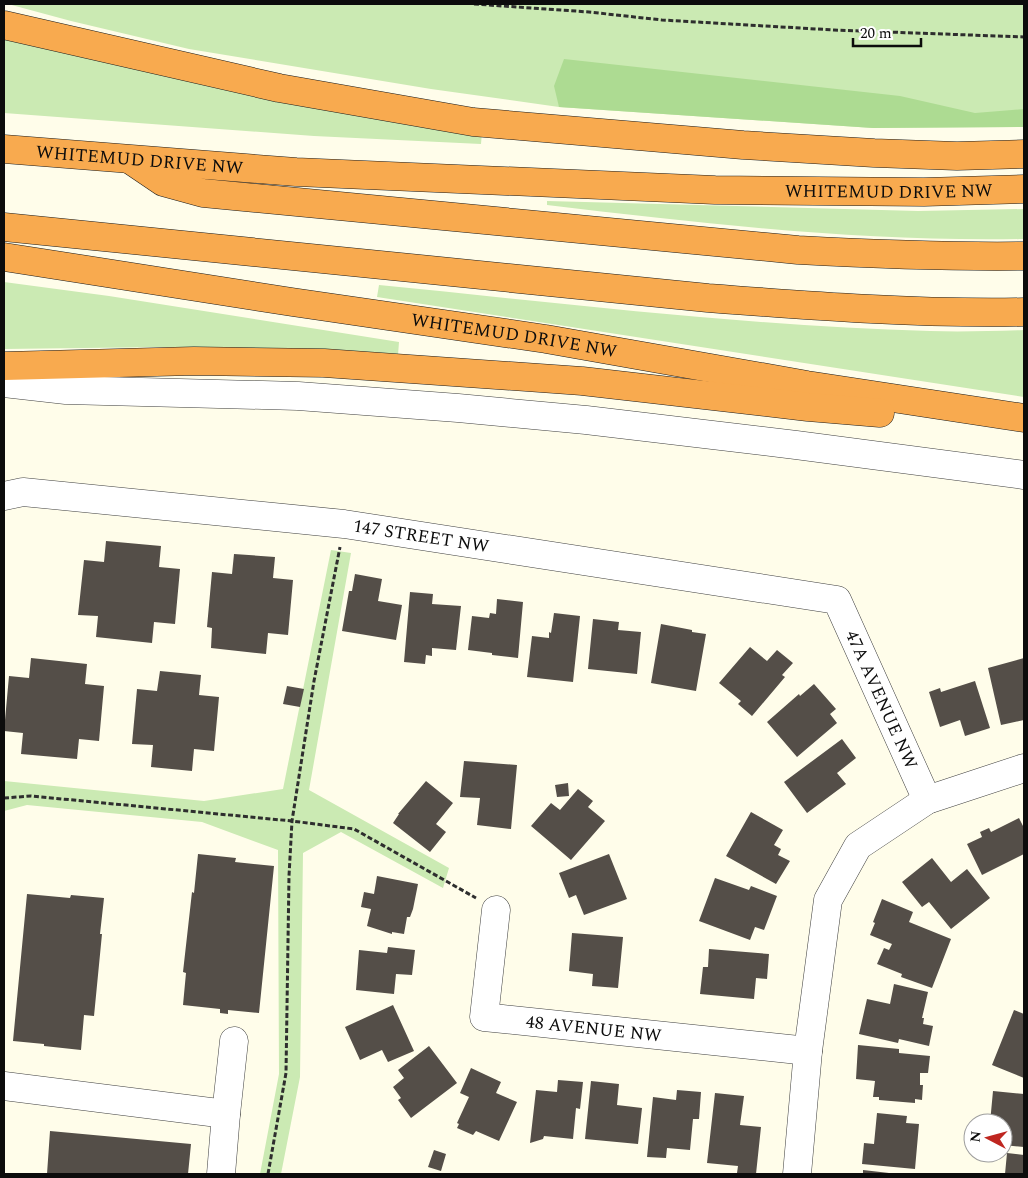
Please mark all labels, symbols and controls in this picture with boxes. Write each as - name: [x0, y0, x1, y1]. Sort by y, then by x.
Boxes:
- scale bar: [853, 15, 920, 47]
- text: 20 m: [860, 22, 892, 45]
- street label: WHITEMUD DRIVE NW: [35, 139, 245, 182]
- street label: WHITEMUD DRIVE NW: [785, 177, 993, 206]
- street label: WHITEMUD DRIVE NW: [409, 307, 619, 365]
- street label: 147 STREET NW: [351, 513, 491, 560]
- street label: 47A AVENUE NW: [838, 626, 925, 774]
- street label: 48 AVENUE NW: [524, 1008, 663, 1050]
- north arrow: [963, 1113, 1013, 1163]
- text: N: [965, 1130, 987, 1143]

